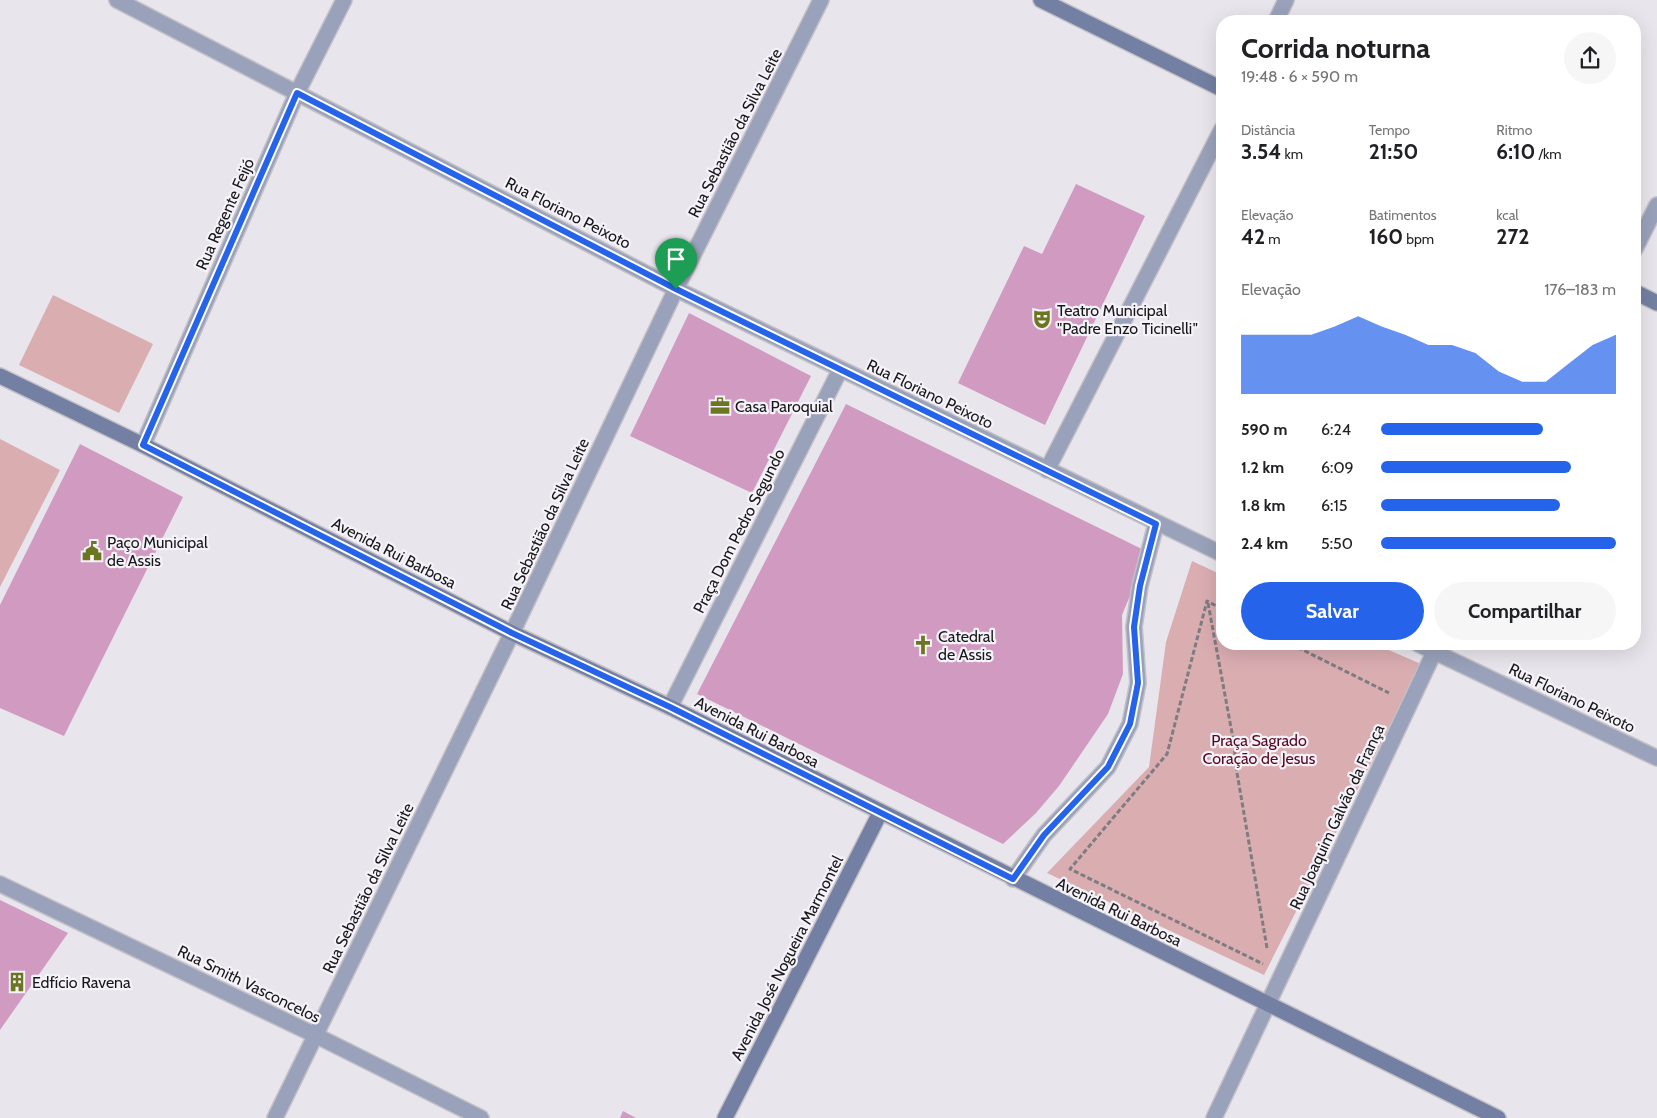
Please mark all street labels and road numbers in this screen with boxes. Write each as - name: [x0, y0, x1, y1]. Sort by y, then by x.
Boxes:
- street label: Rua Sebastião da Silva Leite: [684, 45, 786, 221]
- street label: Rua Regente Feijó: [192, 155, 258, 273]
- street label: Rua Floriano Peixoto: [502, 173, 634, 253]
- street label: Rua Floriano Peixoto: [864, 355, 996, 433]
- street label: Rua Sebastião da Silva Leite: [497, 435, 593, 613]
- street label: Praça Dom Pedro Segundo: [689, 445, 789, 616]
- street label: Avenida Rui Barbosa: [329, 513, 460, 593]
- street label: Rua Floriano Peixoto: [1506, 659, 1638, 737]
- street label: Avenida Rui Barbosa: [692, 692, 823, 772]
- street label: Rua Joaquim Galvão da França: [1286, 721, 1388, 913]
- street label: Rua Sebastião da Silva Leite: [318, 800, 418, 976]
- street label: Avenida José Nogueira Marmontel: [727, 852, 847, 1064]
- street label: Avenida Rui Barbosa: [1053, 873, 1185, 951]
- street label: Rua Smith Vasconcelos: [175, 941, 324, 1027]

